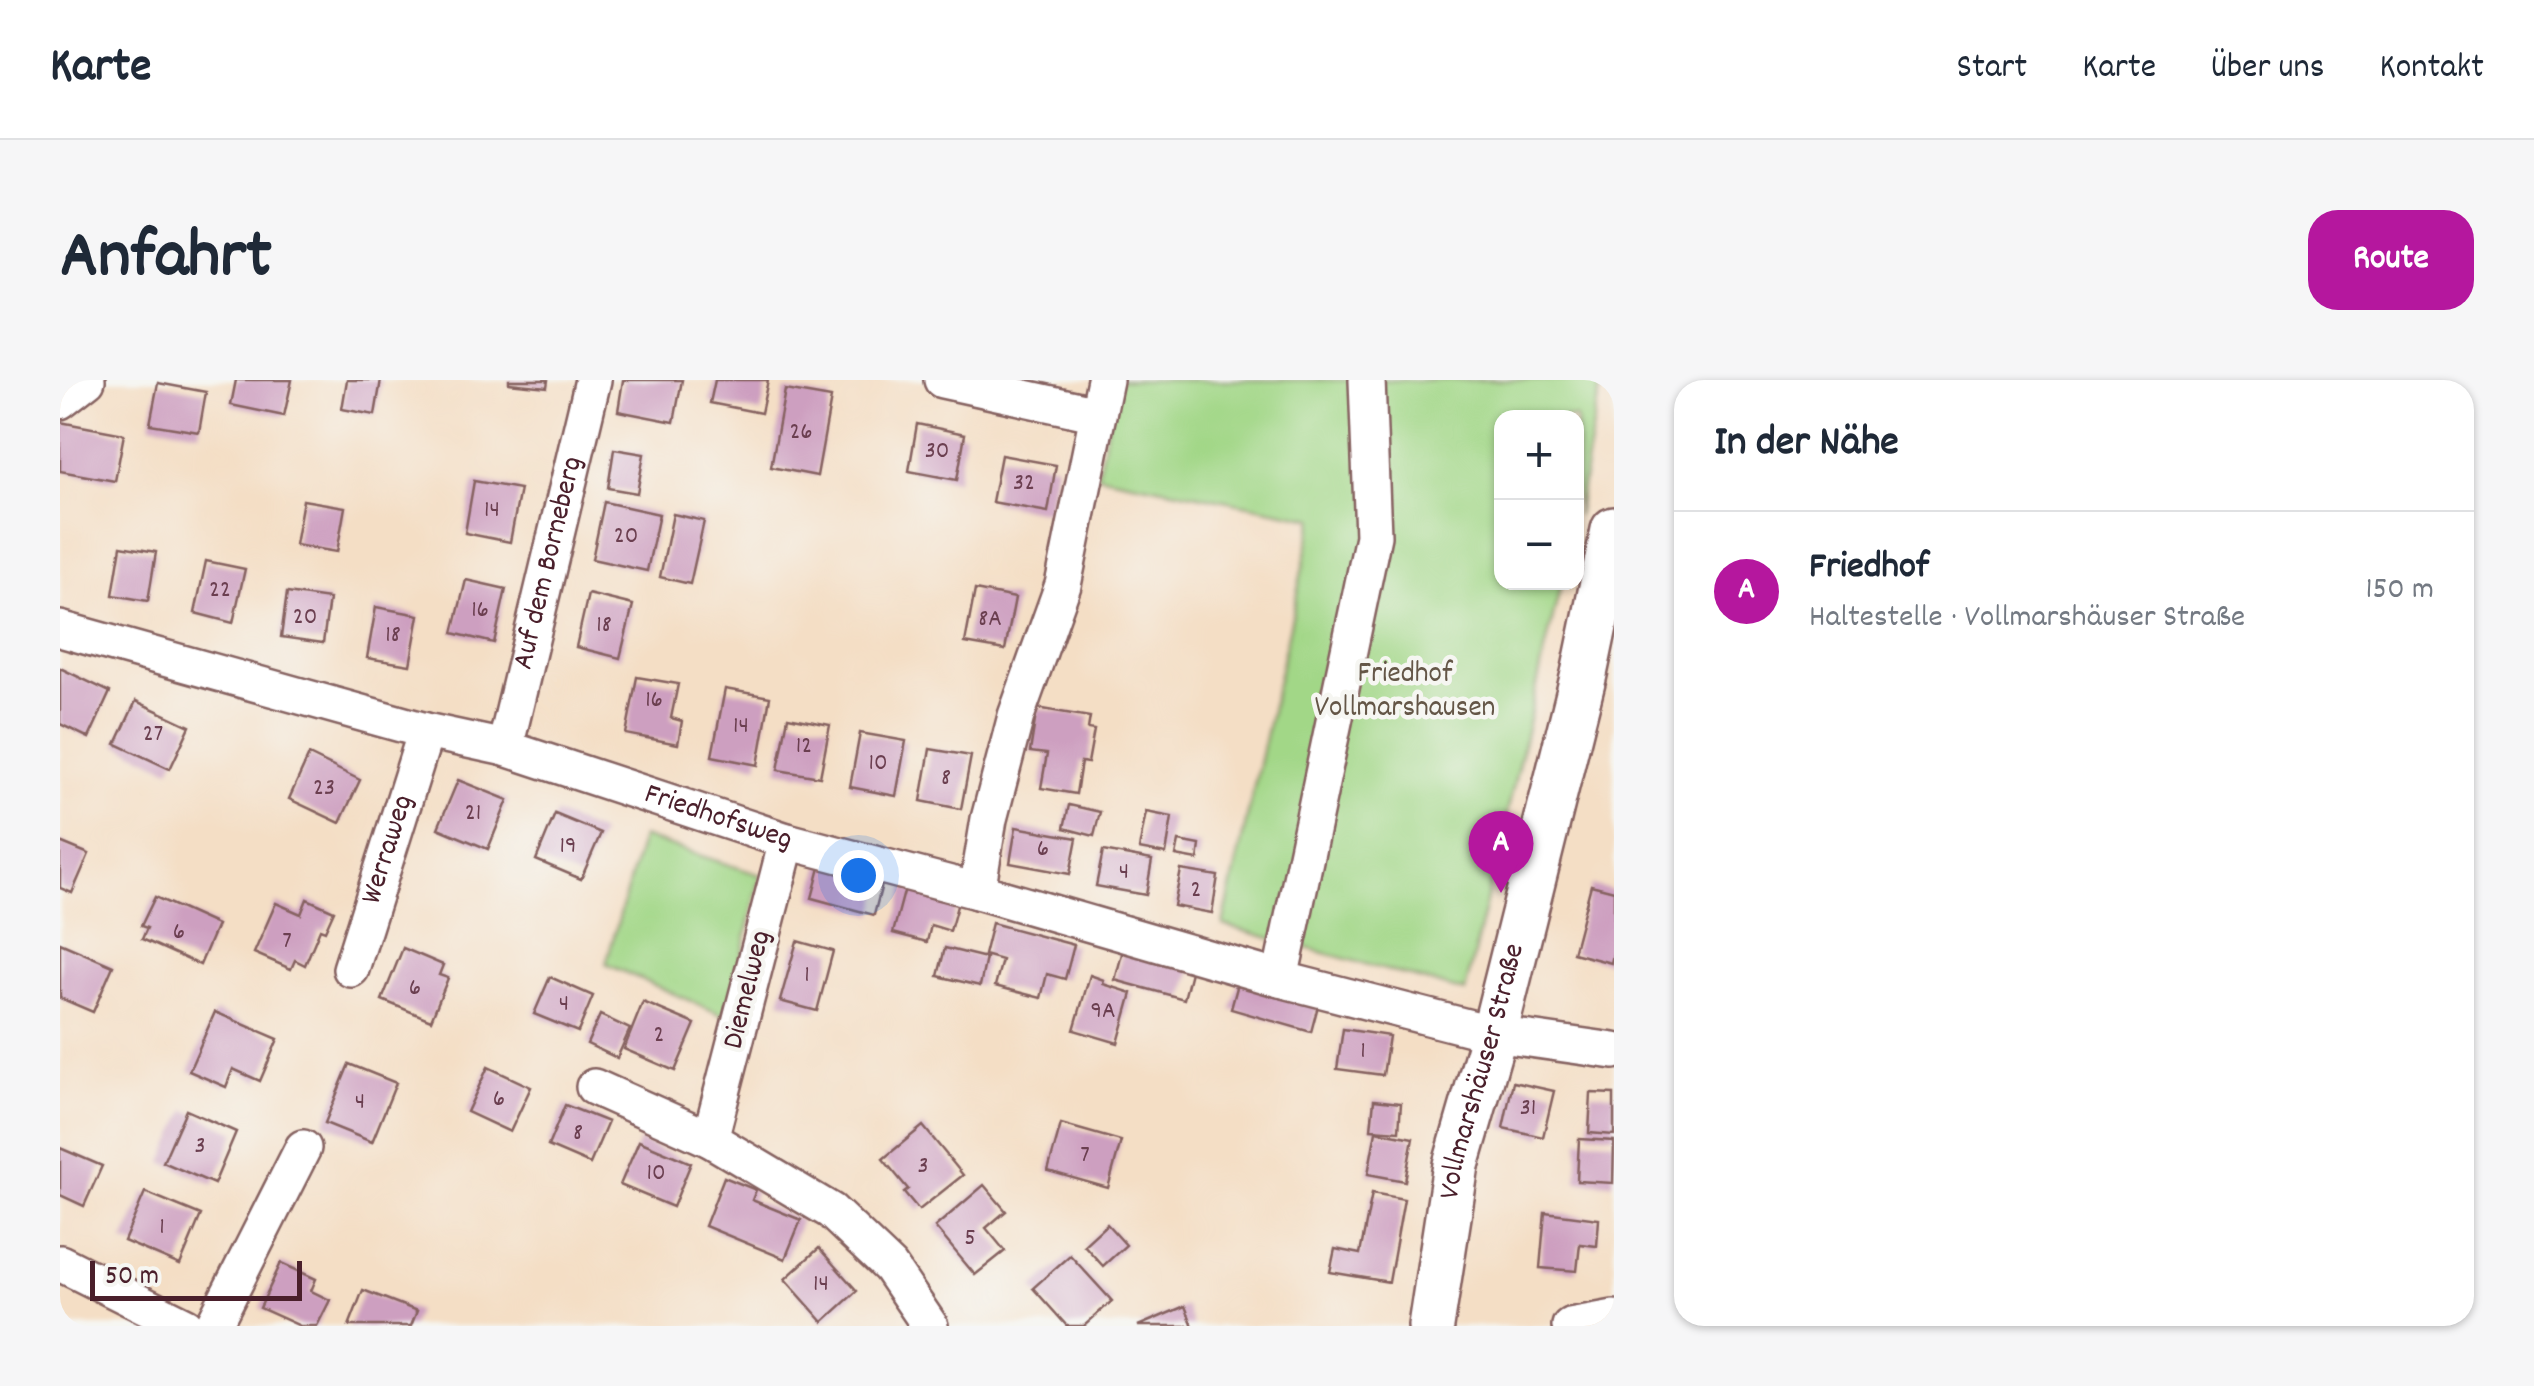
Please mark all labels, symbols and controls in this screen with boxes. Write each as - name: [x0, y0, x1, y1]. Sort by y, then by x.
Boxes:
- text: Karte: [50, 35, 151, 104]
- text: Start: [1957, 44, 2027, 94]
- text: Karte: [2082, 44, 2156, 94]
- text: Über uns: [2211, 44, 2324, 94]
- text: Kontakt: [2379, 44, 2484, 94]
- text: Anfahrt: [60, 210, 272, 310]
- button: Route: [2308, 210, 2474, 310]
- map controls: [1494, 410, 1584, 590]
- button: +: [1494, 410, 1584, 500]
- house number: 26: [789, 415, 813, 451]
- text: In der Nähe: [1714, 415, 1899, 475]
- house number: 30: [925, 434, 949, 470]
- street label: Auf dem Borneberg: [503, 452, 595, 674]
- house number: 32: [1013, 466, 1035, 502]
- house number: 14: [484, 493, 500, 529]
- button: −: [1494, 500, 1584, 590]
- house number: 20: [614, 519, 638, 555]
- text: Friedhof: [1809, 541, 1929, 596]
- text: A: [1738, 568, 1755, 614]
- text: 150 m: [2365, 568, 2434, 614]
- house number: 22: [209, 573, 231, 609]
- house number: 16: [471, 593, 489, 629]
- text: Haltestelle · Vollmarshäuser Straße: [1809, 596, 2245, 642]
- house number: 20: [293, 600, 317, 636]
- house number: 8A: [978, 602, 1002, 638]
- house number: 18: [596, 608, 612, 644]
- house number: 18: [385, 618, 401, 654]
- park label: Friedhof Vollmarshausen: [1315, 654, 1495, 731]
- house number: 16: [645, 683, 663, 719]
- house number: 14: [733, 709, 749, 745]
- house number: 27: [143, 717, 163, 753]
- house number: 12: [796, 729, 812, 765]
- house number: 10: [868, 746, 888, 782]
- house number: 8: [941, 761, 951, 797]
- house number: 23: [313, 771, 335, 807]
- street label: Friedhofsweg: [638, 774, 797, 863]
- street label: Werraweg: [351, 790, 426, 910]
- house number: 21: [465, 796, 481, 832]
- pin: A: [1468, 810, 1534, 893]
- house number: 19: [560, 829, 576, 865]
- house number: 6: [1037, 832, 1049, 868]
- your location: [833, 850, 884, 901]
- house number: 4: [1119, 855, 1129, 891]
- house number: 2: [1191, 873, 1201, 909]
- house number: 6: [173, 915, 185, 951]
- house number: 7: [282, 924, 292, 960]
- street label: Diemelweg: [714, 926, 784, 1054]
- street label: Vollmarshäuser Straße: [1429, 939, 1537, 1202]
- house number: 1: [804, 958, 810, 994]
- house number: 6: [409, 971, 421, 1007]
- house number: 4: [559, 987, 569, 1023]
- house number: 9A: [1090, 994, 1116, 1030]
- house number: 2: [654, 1018, 664, 1054]
- house number: 1: [1360, 1034, 1366, 1070]
- house number: 6: [493, 1082, 505, 1118]
- house number: 4: [355, 1085, 365, 1121]
- house number: 31: [1520, 1091, 1536, 1127]
- house number: 8: [573, 1116, 583, 1152]
- house number: 3: [194, 1129, 206, 1165]
- house number: 7: [1080, 1138, 1090, 1174]
- house number: 3: [917, 1149, 929, 1185]
- house number: 10: [646, 1156, 666, 1192]
- house number: 1: [159, 1210, 165, 1246]
- house number: 5: [964, 1221, 976, 1257]
- scale bar: [90, 1256, 302, 1300]
- text: 50 m: [105, 1258, 159, 1298]
- house number: 14: [813, 1267, 829, 1303]

